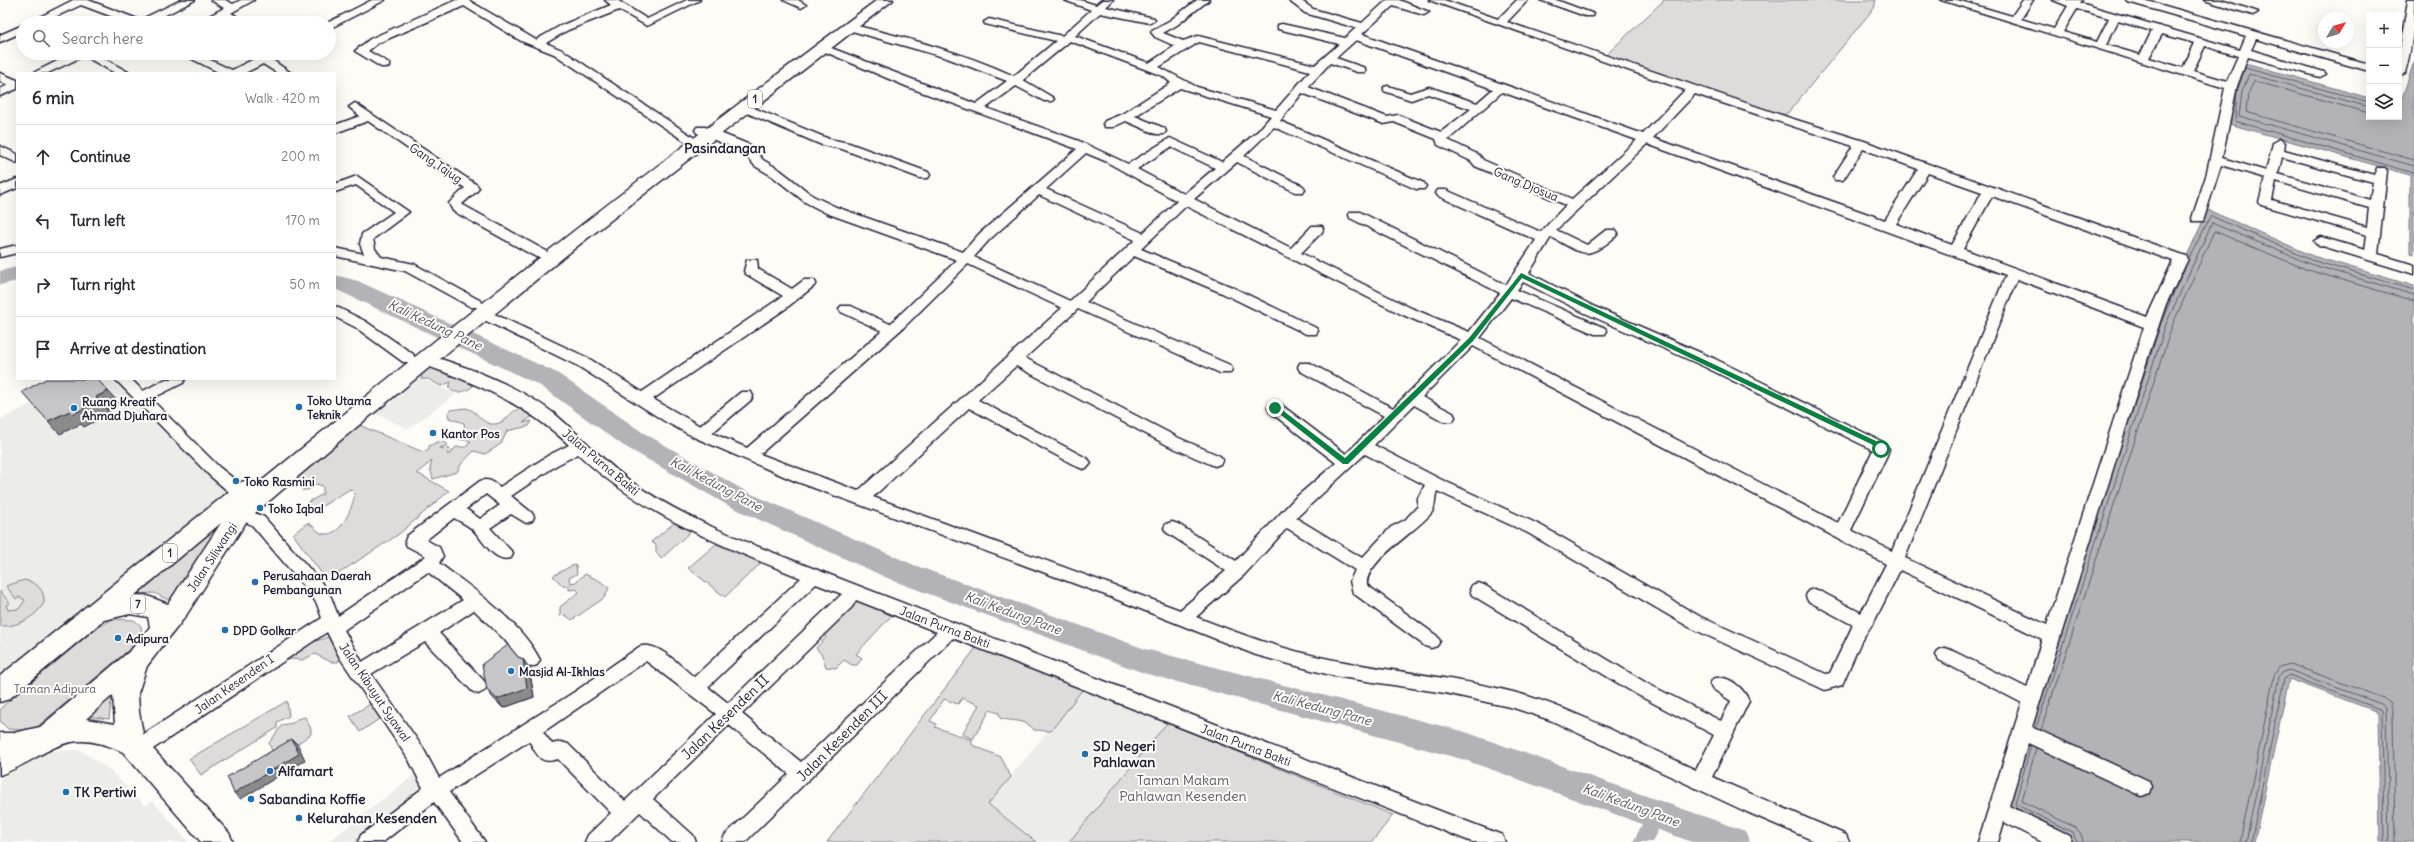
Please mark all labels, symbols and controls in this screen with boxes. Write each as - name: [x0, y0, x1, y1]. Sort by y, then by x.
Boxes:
- north arrow: [2318, 12, 2354, 48]
- map controls: [2366, 12, 2402, 120]
- button: +: [2366, 12, 2402, 48]
- search box: [16, 16, 336, 60]
- icon: search: [30, 27, 52, 49]
- text: Search here: [62, 29, 143, 48]
- button: −: [2366, 48, 2402, 84]
- button: layers: [2366, 84, 2402, 120]
- text: 6 min: [32, 87, 74, 109]
- text: Walk · 420 m: [245, 90, 320, 107]
- road number: 1: [748, 90, 762, 108]
- district label: Pasindangan: [684, 139, 766, 157]
- street label: Gang Tajug: [407, 140, 465, 186]
- icon: ahead: [32, 146, 54, 168]
- text: Continue: [70, 147, 131, 166]
- text: 200 m: [281, 148, 320, 165]
- street label: Gang Djosua: [1491, 164, 1561, 204]
- icon: left: [32, 210, 54, 232]
- text: Turn left: [70, 211, 125, 230]
- text: 170 m: [285, 212, 320, 229]
- icon: right: [32, 274, 54, 296]
- text: Turn right: [70, 275, 135, 294]
- text: 50 m: [289, 276, 320, 293]
- water label: Kali Kedung Pane: [385, 296, 486, 355]
- icon: arrive: [32, 338, 54, 360]
- text: Arrive at destination: [70, 339, 206, 358]
- place label: Toko Utama Teknik: [307, 393, 371, 422]
- place label: Ruang Kreatif Ahmad Djuhara: [82, 394, 168, 423]
- route end: [1266, 399, 1284, 417]
- marker: Toko Utama Teknik: [294, 402, 304, 412]
- marker: Ruang Kreatif Ahmad Djuhara: [69, 403, 79, 413]
- place label: Kantor Pos: [441, 426, 500, 441]
- street label: Jalan Purna Bakti: [560, 426, 642, 498]
- marker: Kantor Pos: [428, 428, 438, 438]
- route start: [1872, 440, 1890, 458]
- water label: Kali Kedung Pane: [667, 453, 766, 516]
- place label: Toko Rasmini: [244, 474, 315, 489]
- marker: Toko Rasmini: [231, 476, 241, 486]
- place label: Toko Iqbal: [268, 501, 324, 517]
- marker: Toko Iqbal: [255, 503, 265, 513]
- street label: Jalan Siliwangi: [184, 520, 240, 594]
- road number: 1: [163, 544, 177, 562]
- place label: Perusahaan Daerah Pembangunan: [263, 568, 371, 598]
- marker: Perusahaan Daerah Pembangunan: [250, 577, 260, 587]
- water label: Kali Kedung Pane: [962, 588, 1065, 639]
- road number: 7: [131, 595, 145, 613]
- street label: Jalan Purna Bakti: [898, 603, 992, 651]
- place label: DPD Golkar: [233, 623, 296, 638]
- marker: DPD Golkar: [220, 625, 230, 635]
- place label: Adipura: [126, 631, 169, 647]
- marker: Adipura: [113, 633, 123, 643]
- street label: Jalan Kibuyut Syawal: [336, 640, 414, 744]
- street label: Jalan Kesenden I: [192, 651, 276, 717]
- place label: Masjid Al-Ikhlas: [519, 664, 605, 679]
- marker: Masjid Al-Ikhlas: [506, 666, 516, 676]
- street label: Jalan Kesenden II: [677, 671, 773, 763]
- park label: Taman Adipura: [14, 681, 96, 696]
- street label: Jalan Kesenden III: [793, 687, 891, 785]
- water label: Kali Kedung Pane: [1271, 687, 1374, 730]
- street label: Jalan Purna Bakti: [1199, 721, 1293, 769]
- place label: SD Negeri Pahlawan: [1093, 737, 1155, 771]
- marker: SD Negeri Pahlawan: [1080, 749, 1090, 759]
- place label: Alfamart: [278, 762, 333, 780]
- marker: Alfamart: [265, 766, 275, 776]
- park label: Taman Makam Pahlawan Kesenden: [1119, 771, 1247, 805]
- water label: Kali Kedung Pane: [1580, 780, 1683, 831]
- place label: TK Pertiwi: [74, 783, 136, 801]
- marker: TK Pertiwi: [61, 787, 71, 797]
- place label: Sabandina Koffie: [259, 790, 366, 808]
- marker: Sabandina Koffie: [246, 794, 256, 804]
- place label: Kelurahan Kesenden: [307, 809, 437, 827]
- marker: Kelurahan Kesenden: [294, 813, 304, 823]

